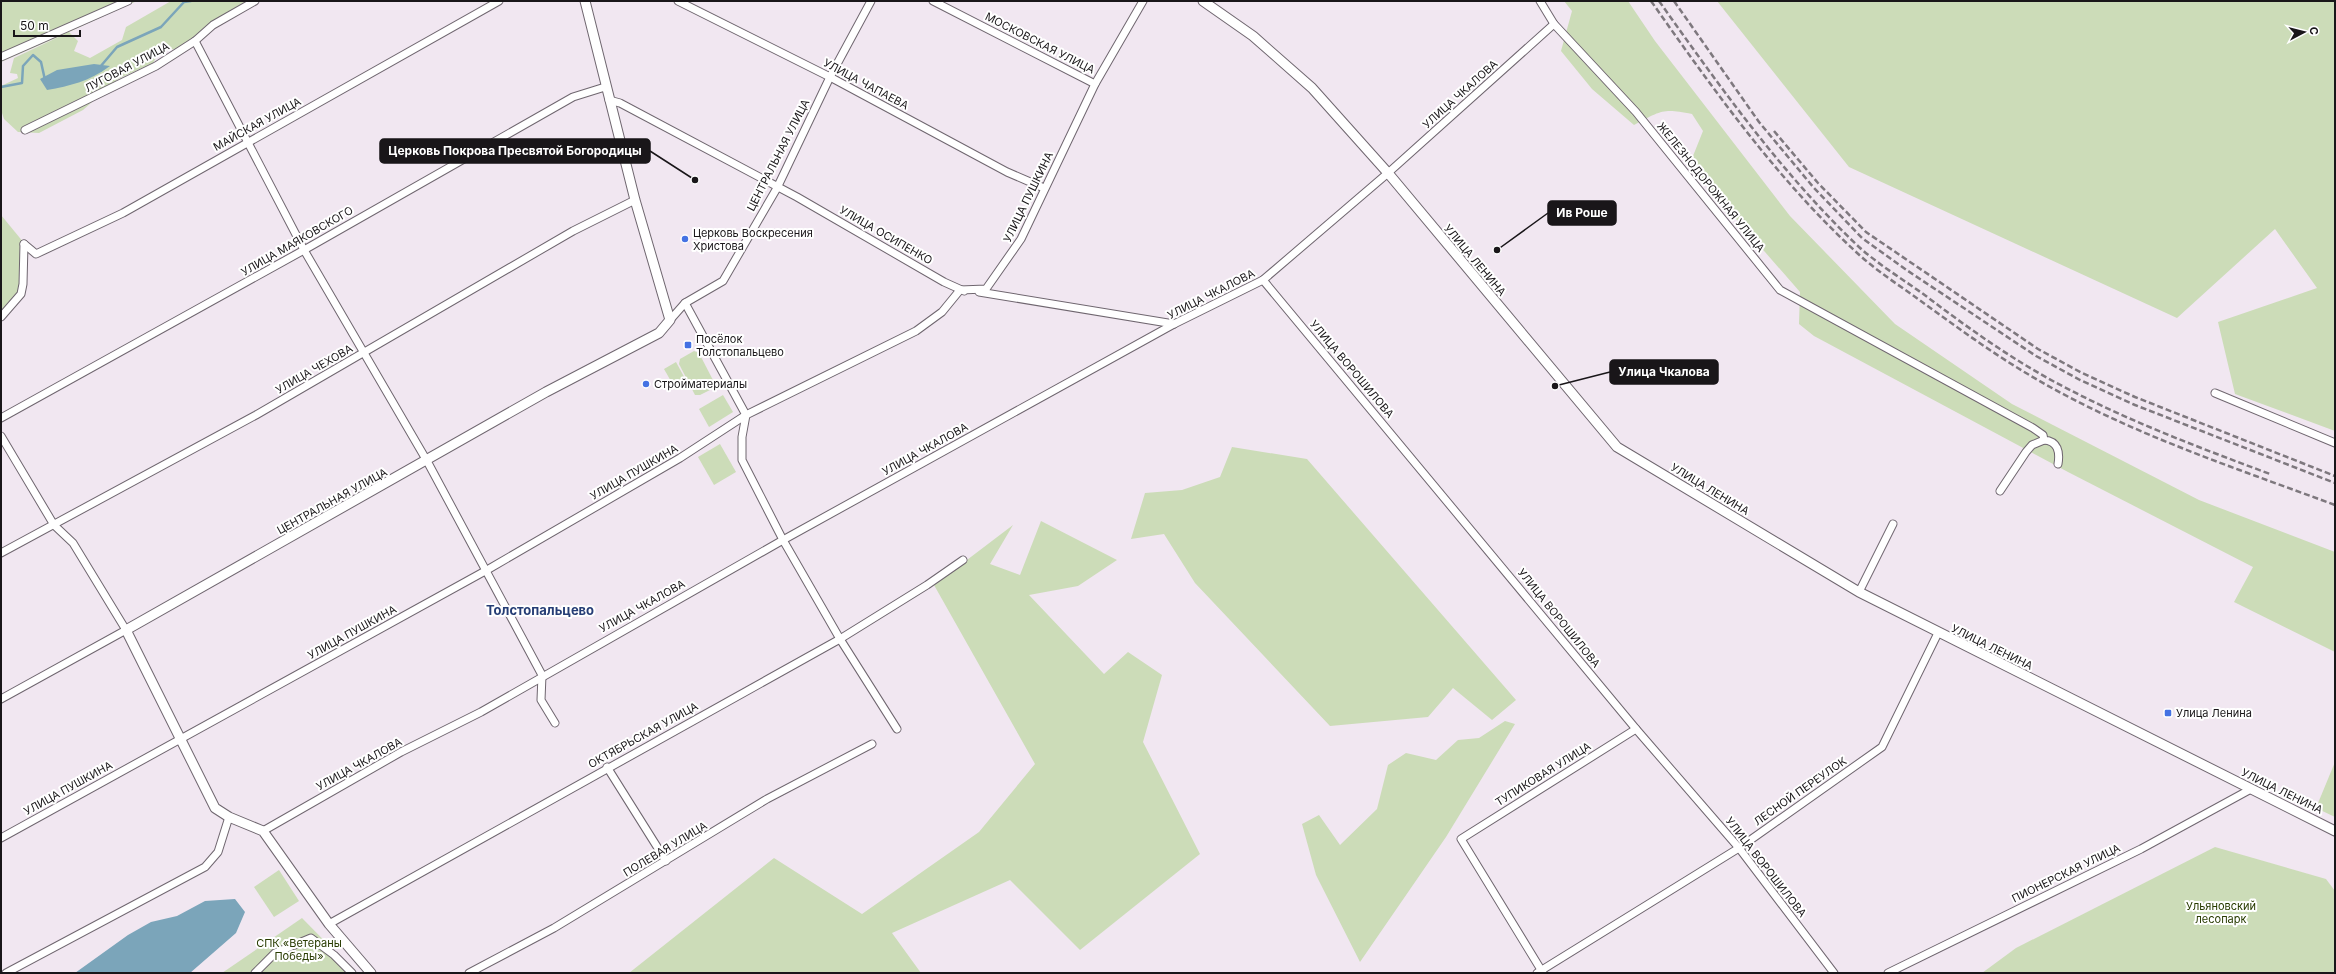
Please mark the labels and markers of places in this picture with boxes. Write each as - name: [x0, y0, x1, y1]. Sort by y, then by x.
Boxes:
- callout: Церковь Покрова Пресвятой Богородицы: [380, 139, 650, 163]
- callout: Ив Роше: [1548, 201, 1616, 225]
- place label: Церковь Воскресения Христова: [693, 226, 813, 253]
- marker: Церковь Воскресения Христова: [680, 234, 690, 244]
- place label: Посёлок Толстопальцево: [696, 332, 784, 359]
- marker: Посёлок Толстопальцево: [683, 340, 693, 350]
- callout: Улица Чкалова: [1610, 360, 1718, 384]
- place label: Стройматериалы: [654, 377, 747, 391]
- marker: Стройматериалы: [641, 379, 651, 389]
- place label: Улица Ленина: [2176, 706, 2252, 720]
- marker: Улица Ленина: [2163, 708, 2173, 718]

